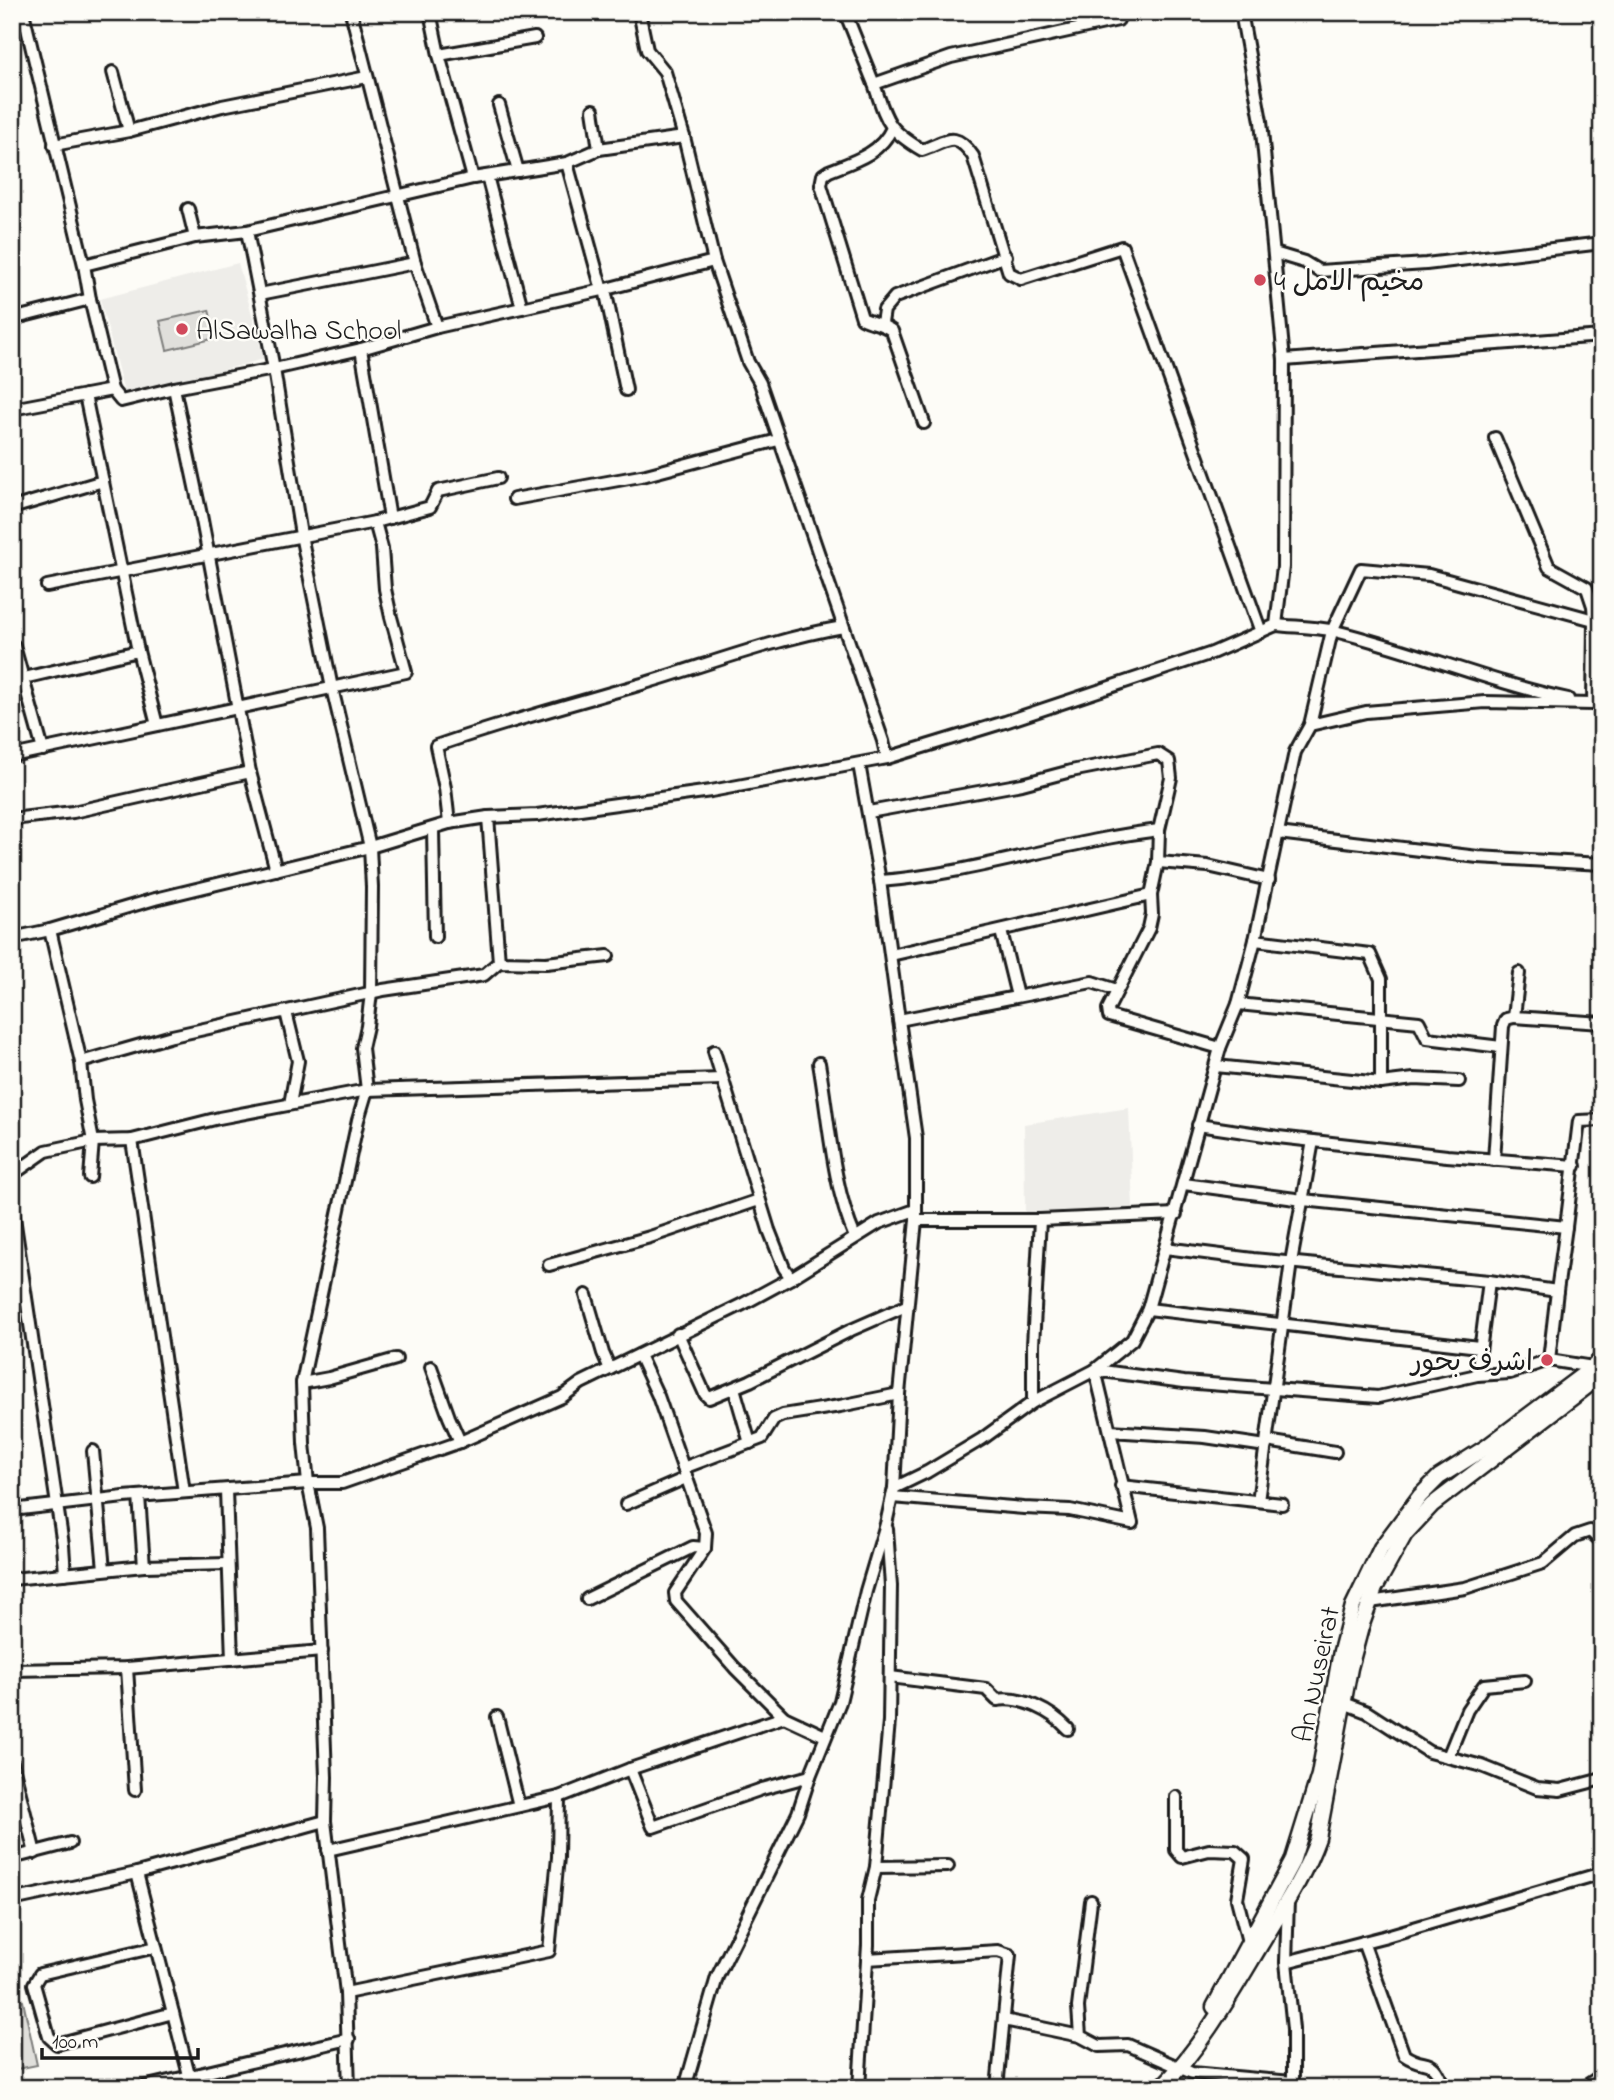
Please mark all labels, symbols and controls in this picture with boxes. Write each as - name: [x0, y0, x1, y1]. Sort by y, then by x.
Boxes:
- place label: مخيم الامل 4: [1274, 263, 1424, 304]
- marker: مخيم الامل 4: [1252, 272, 1268, 288]
- place label: AlSawalha School: [196, 312, 401, 353]
- marker: AlSawalha School: [174, 321, 190, 337]
- place label: اشرف بحور: [1409, 1343, 1533, 1384]
- marker: اشرف بحور: [1539, 1352, 1555, 1368]
- street label: An Nuseirat: [1284, 1603, 1353, 1746]
- scale bar: [42, 2016, 198, 2060]
- text: 100 m: [52, 2028, 98, 2058]

